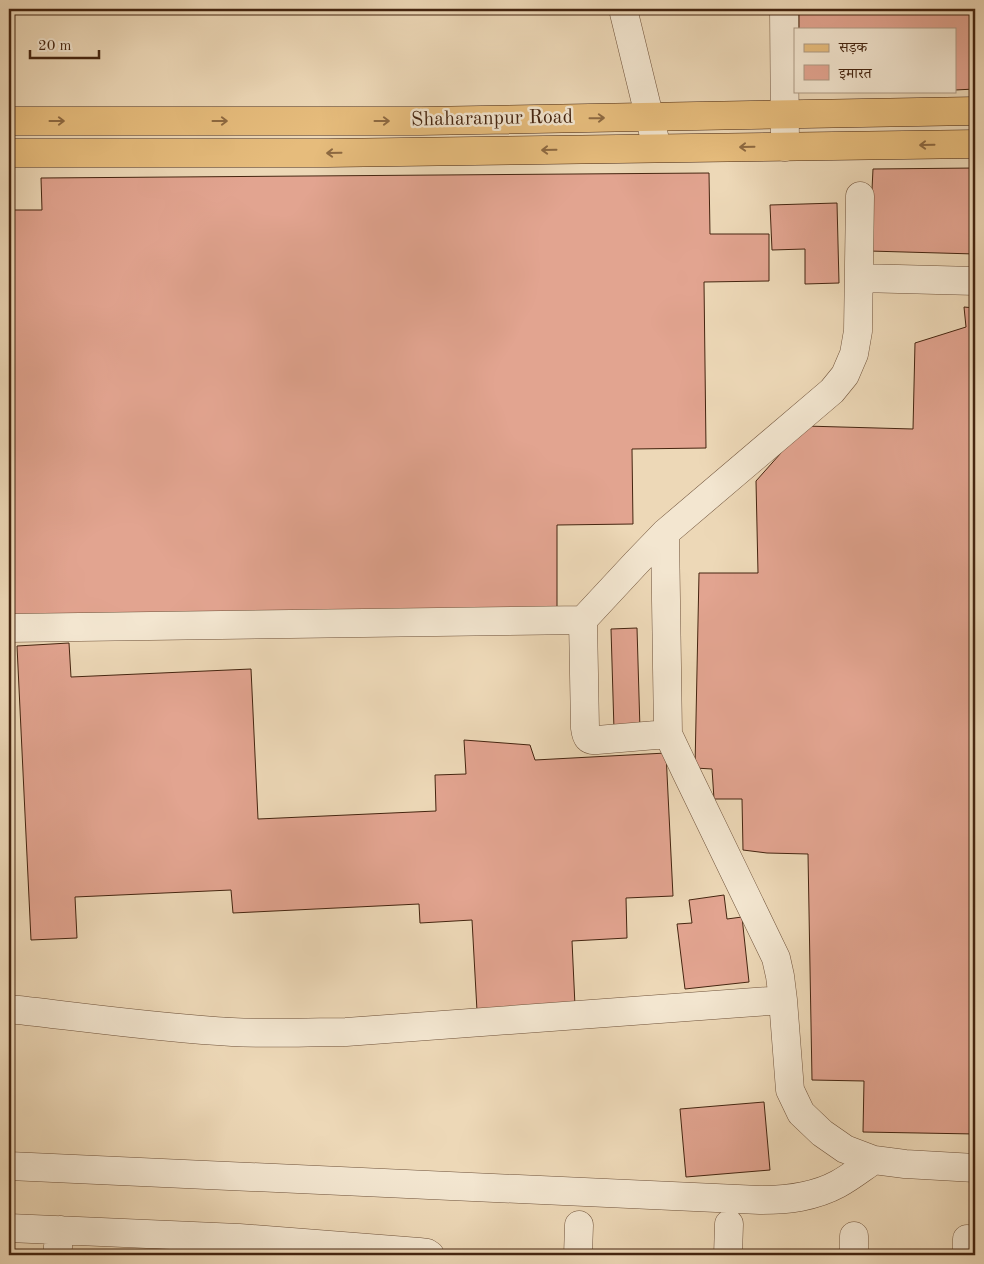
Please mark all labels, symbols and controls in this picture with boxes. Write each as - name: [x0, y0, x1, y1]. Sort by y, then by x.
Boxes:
- scale bar: [30, 28, 99, 60]
- legend: [794, 28, 956, 92]
- text: 20 m: [38, 39, 72, 54]
- text: सड़क: [838, 41, 868, 56]
- text: इमारत: [838, 67, 873, 82]
- street label: Shaharanpur Road: [411, 108, 573, 130]
- one-way arrow: [589, 113, 605, 123]
- one-way arrow: [49, 116, 65, 126]
- one-way arrow: [212, 116, 228, 126]
- one-way arrow: [374, 116, 390, 126]
- one-way arrow: [919, 140, 935, 149]
- one-way arrow: [739, 142, 755, 152]
- one-way arrow: [541, 145, 558, 155]
- one-way arrow: [326, 148, 342, 158]

